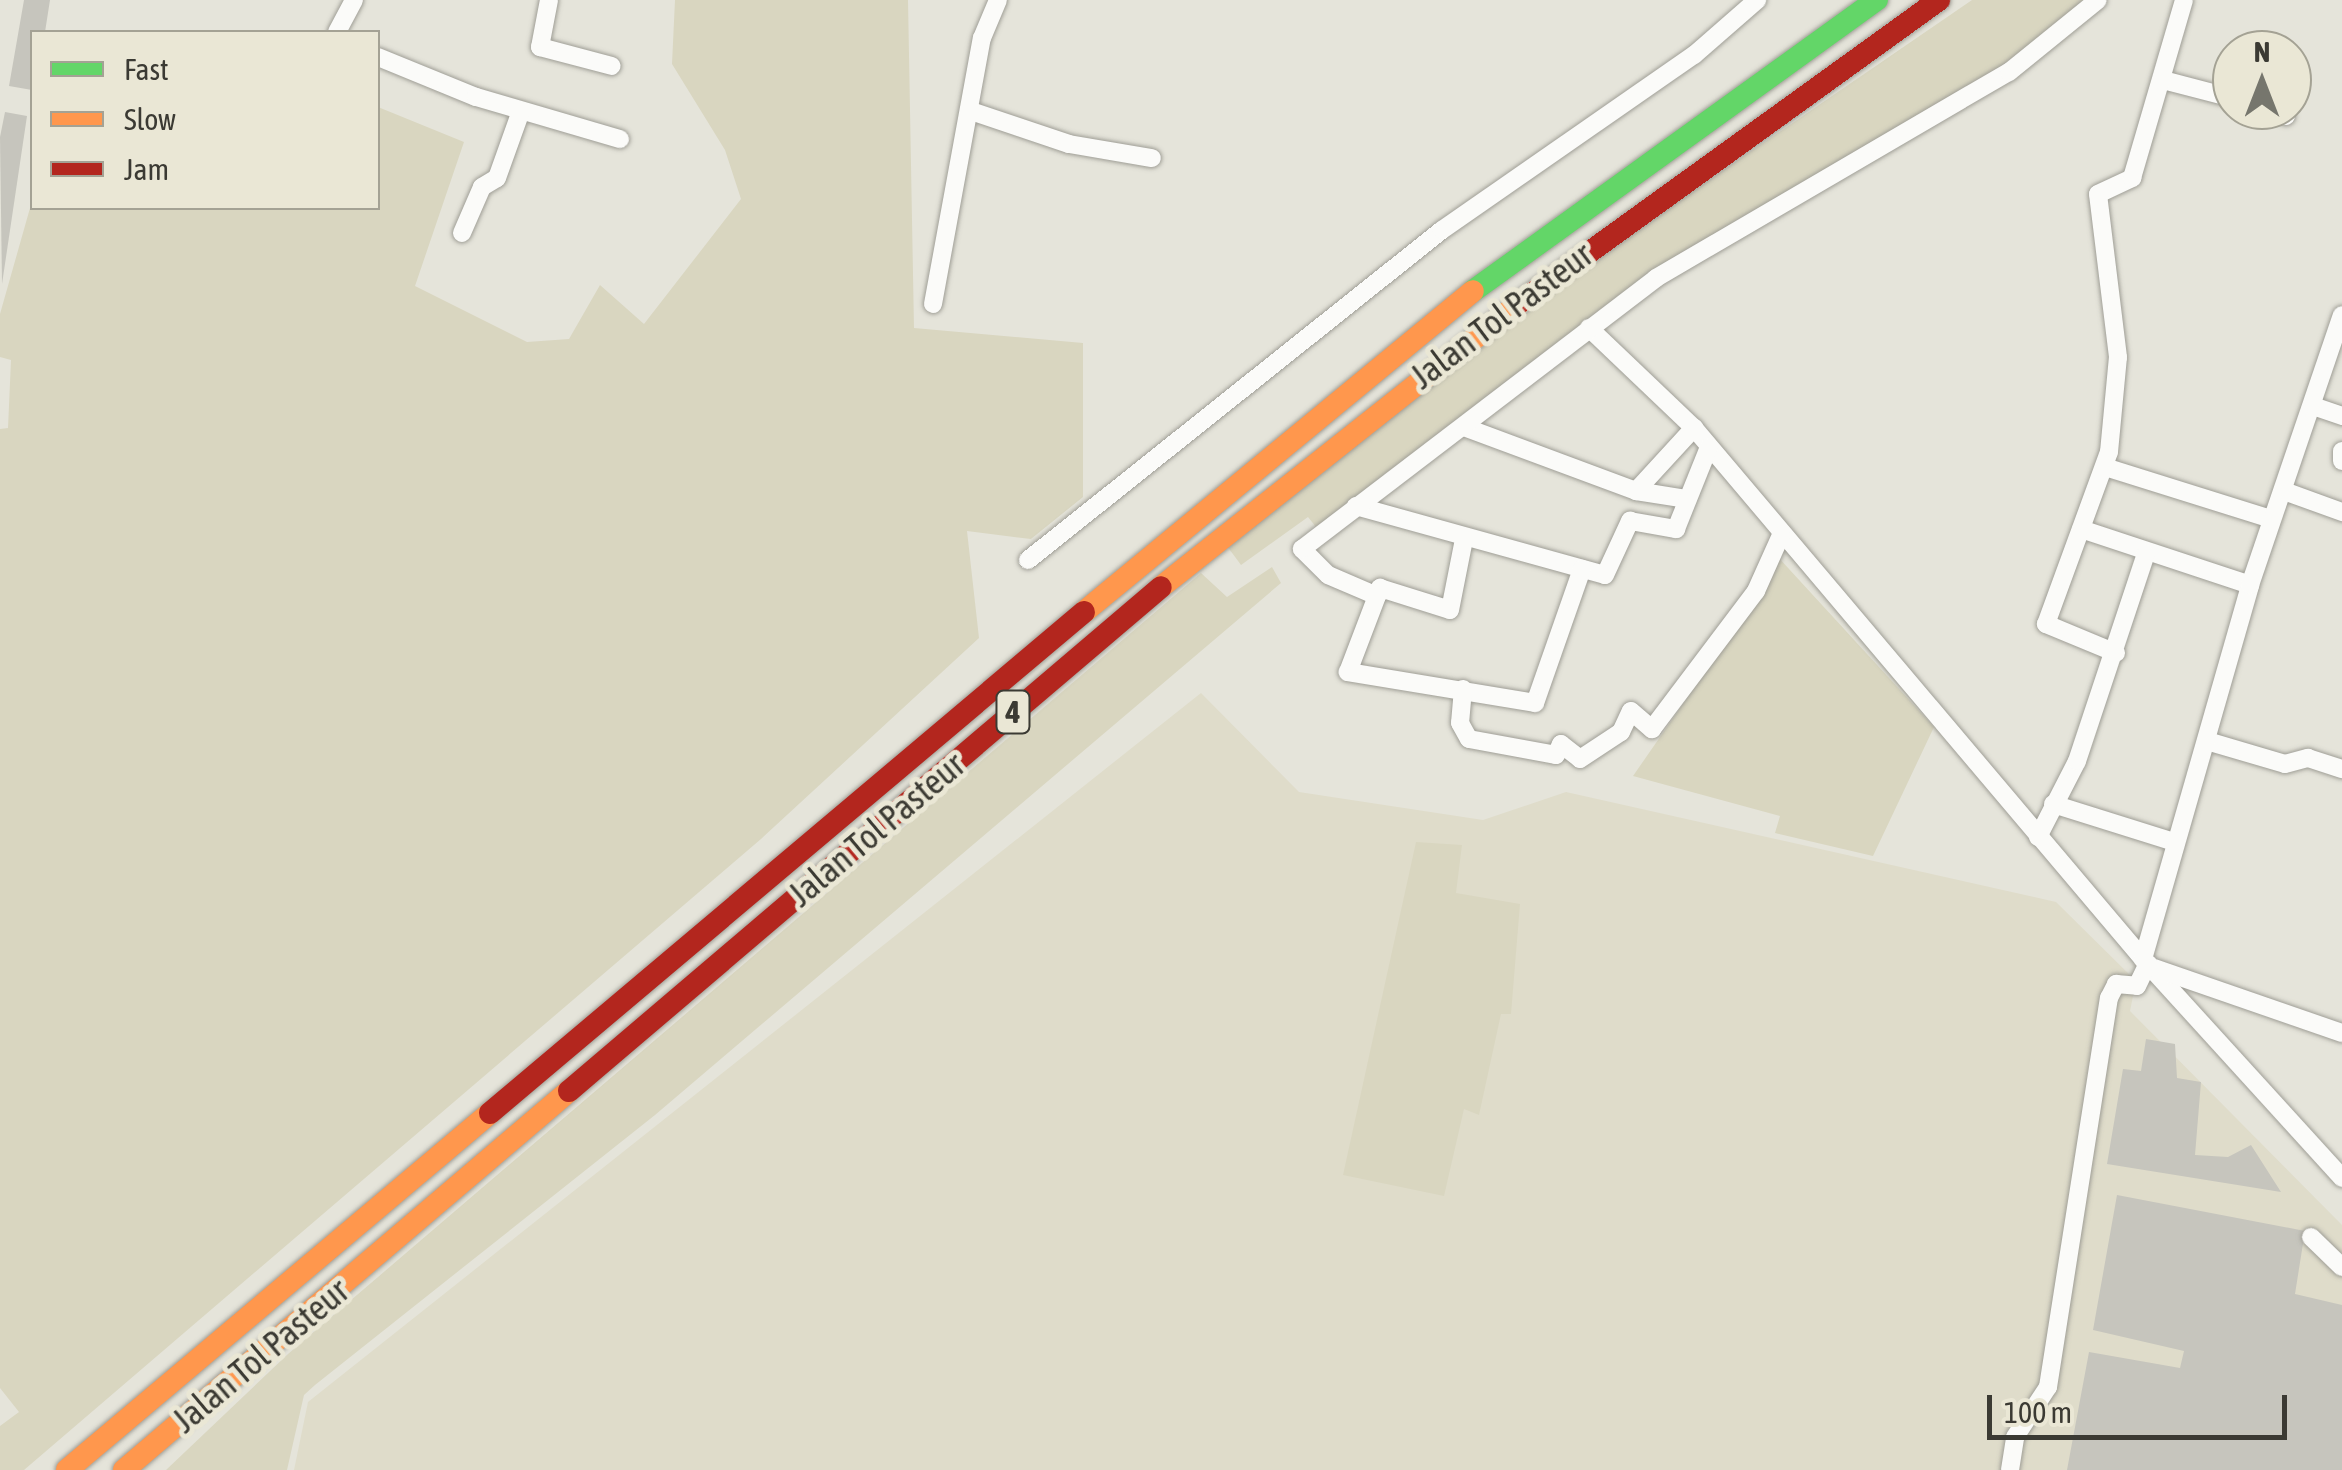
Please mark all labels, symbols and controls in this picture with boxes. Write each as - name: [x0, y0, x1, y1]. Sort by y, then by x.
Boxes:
- legend: [30, 30, 380, 210]
- north arrow: [2212, 30, 2312, 130]
- text: N: [2254, 36, 2270, 68]
- text: Fast: [124, 52, 169, 86]
- text: Slow: [124, 102, 176, 136]
- text: Jam: [124, 152, 169, 186]
- street label: Jalan Tol Pasteur: [1402, 233, 1600, 397]
- road number: 4: [993, 685, 1033, 739]
- street label: Jalan Tol Pasteur: [780, 743, 972, 915]
- street label: Jalan Tol Pasteur: [164, 1269, 356, 1441]
- scale bar: [1992, 1375, 2292, 1437]
- text: 100 m: [2004, 1395, 2072, 1429]

